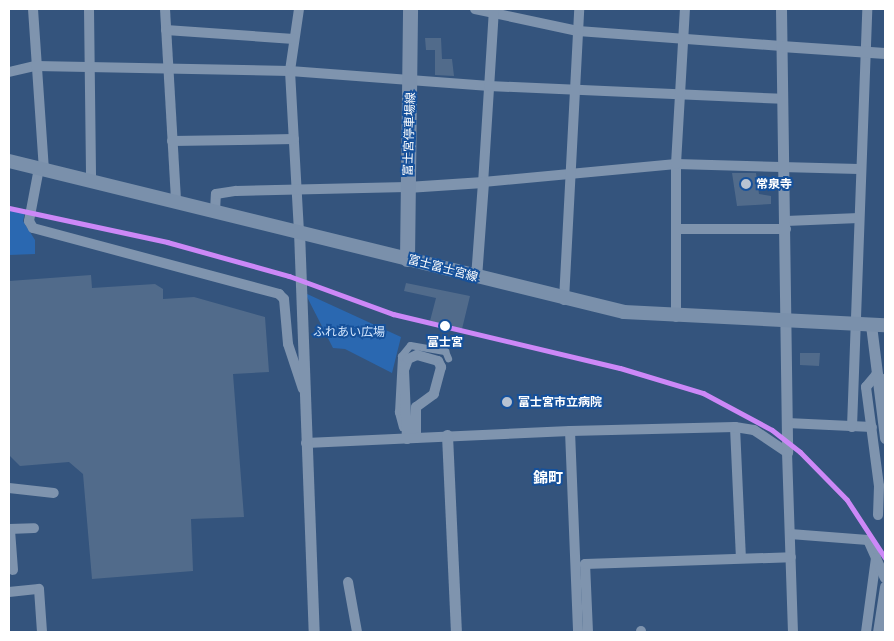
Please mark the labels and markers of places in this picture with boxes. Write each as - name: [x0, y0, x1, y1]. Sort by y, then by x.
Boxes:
- place label: 常泉寺: [756, 177, 792, 191]
- marker: 常泉寺: [740, 178, 752, 190]
- marker: 富士宮: [438, 319, 452, 333]
- place label: 富士宮: [427, 335, 463, 349]
- marker: 富士宮市立病院: [500, 395, 514, 409]
- place label: 富士宮市立病院: [518, 395, 602, 409]

